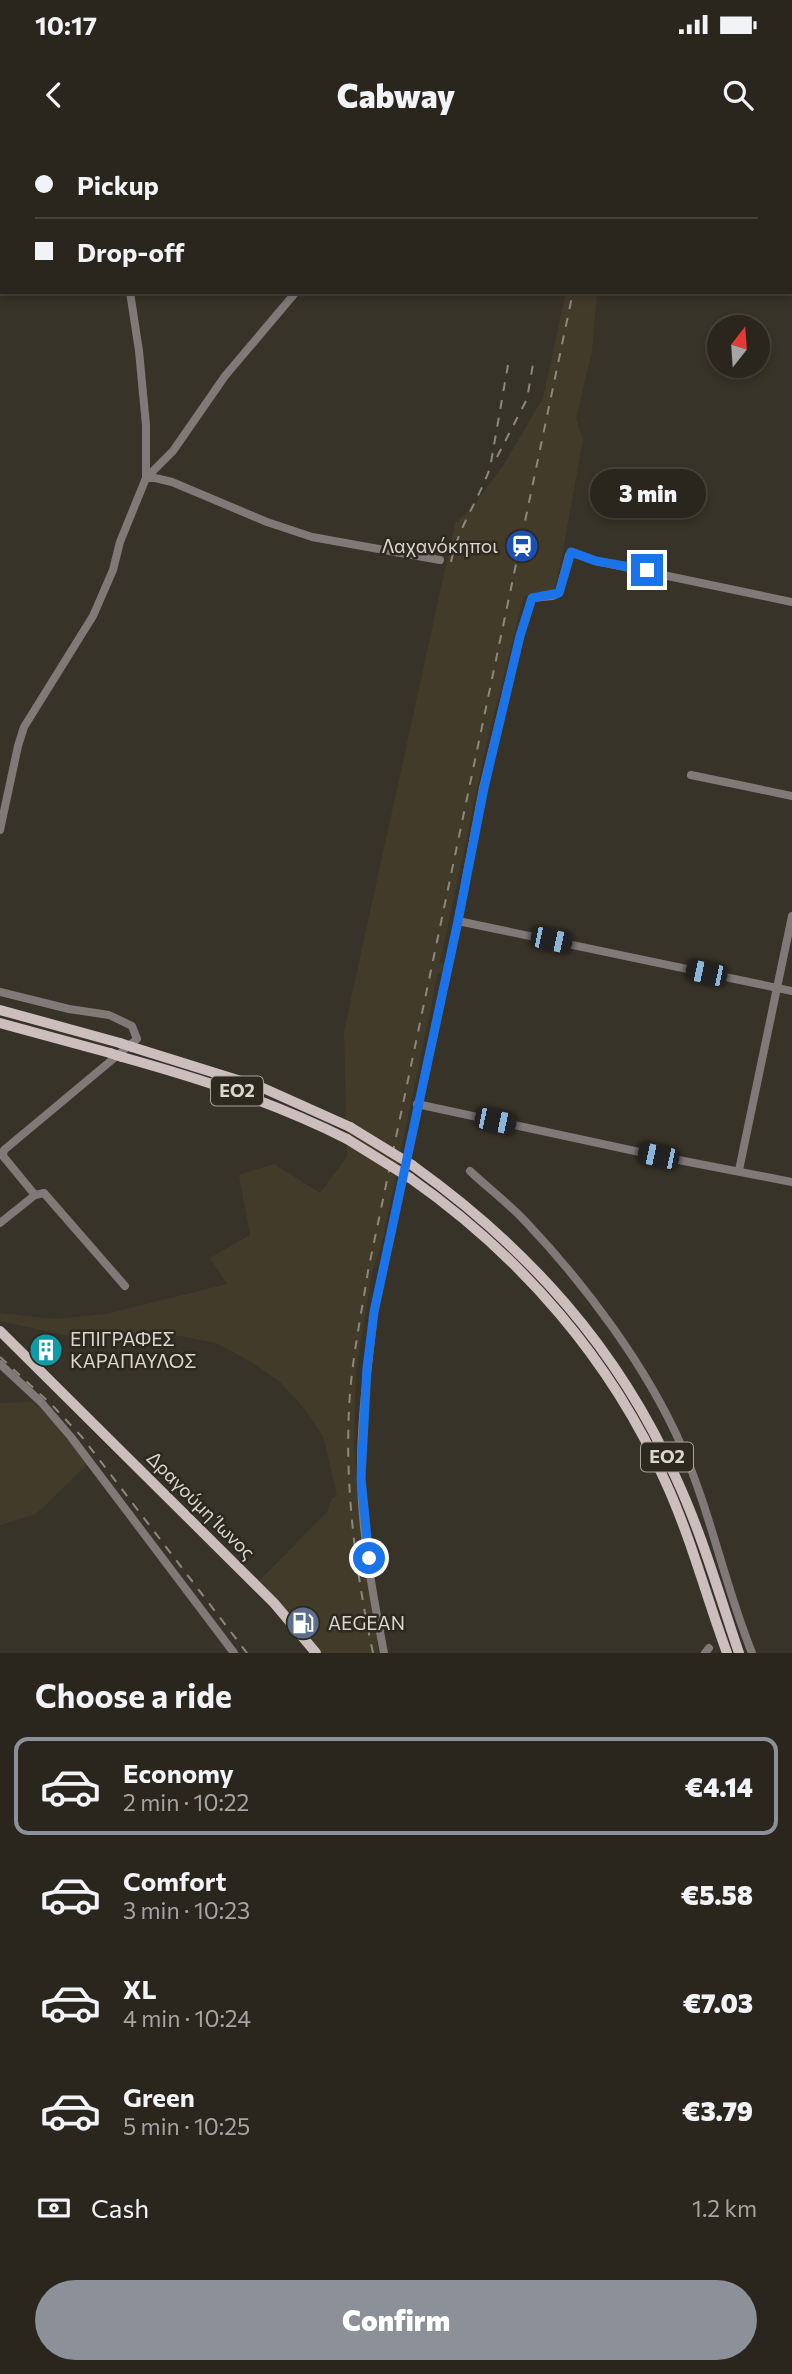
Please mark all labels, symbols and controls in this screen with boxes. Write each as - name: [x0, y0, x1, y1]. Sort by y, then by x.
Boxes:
- text: 10:17: [35, 9, 97, 40]
- text: Cabway: [337, 75, 455, 115]
- icon: back: [35, 76, 73, 114]
- icon: search: [719, 76, 757, 114]
- text: Pickup: [77, 169, 159, 200]
- text: Drop-off: [77, 236, 184, 267]
- north arrow: [707, 315, 770, 378]
- map controls: [707, 315, 770, 378]
- callout: 3 min: [589, 468, 705, 518]
- text: 3 min: [619, 479, 677, 507]
- station icon: Λαχανόκηποι: [503, 527, 541, 565]
- place label: Λαχανόκηποι: [381, 534, 498, 557]
- route end: [631, 554, 663, 586]
- car: [529, 925, 574, 955]
- car: [684, 958, 729, 988]
- road number: ΕΟ2: [211, 1076, 263, 1106]
- car: [473, 1106, 518, 1136]
- car: [636, 1141, 681, 1171]
- place label: ΕΠΙΓΡΑΦΕΣ ΚΑΡΑΠΑΥΛΟΣ: [70, 1327, 197, 1372]
- building icon: ΕΠΙΓΡΑΦΕΣ ΚΑΡΑΠΑΥΛΟΣ: [27, 1331, 65, 1369]
- road number: ΕΟ2: [641, 1442, 693, 1472]
- street label: Δραγούμη Ίωνος: [142, 1446, 260, 1564]
- route start: [353, 1542, 385, 1574]
- fuel station icon: AEGEAN: [284, 1604, 322, 1642]
- place label: AEGEAN: [328, 1611, 405, 1634]
- text: Choose a ride: [35, 1675, 232, 1715]
- icon: car: [39, 1755, 102, 1818]
- text: Economy: [123, 1757, 234, 1788]
- text: €4.14: [685, 1771, 753, 1802]
- text: 2 min · 10:22: [123, 1788, 249, 1816]
- icon: car: [39, 1863, 102, 1926]
- text: Comfort: [123, 1865, 226, 1896]
- text: €5.58: [681, 1879, 753, 1910]
- text: 3 min · 10:23: [123, 1896, 250, 1924]
- icon: car: [39, 1971, 102, 2034]
- text: XL: [123, 1973, 157, 2004]
- text: €7.03: [683, 1987, 753, 2018]
- text: 4 min · 10:24: [123, 2004, 251, 2032]
- icon: car: [39, 2079, 102, 2142]
- text: Green: [123, 2081, 195, 2112]
- text: €3.79: [682, 2095, 753, 2126]
- text: 5 min · 10:25: [123, 2112, 250, 2140]
- icon: cash: [35, 2189, 73, 2227]
- text: Cash: [91, 2192, 149, 2223]
- text: 1.2 km: [692, 2194, 757, 2222]
- button: Confirm: [35, 2280, 757, 2360]

